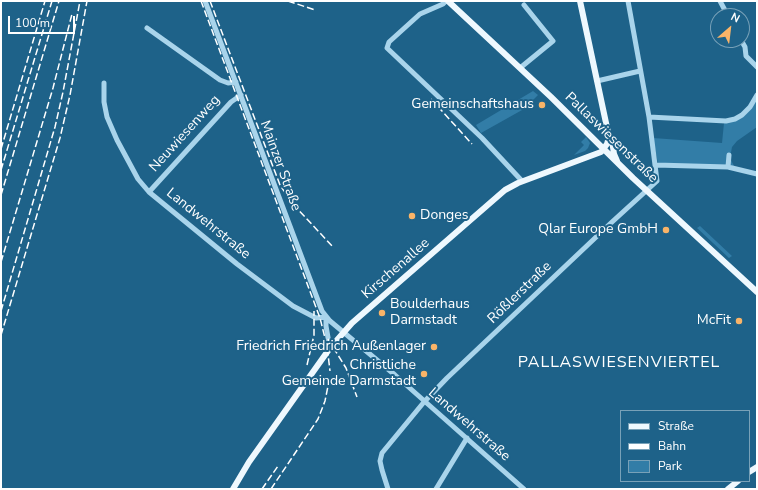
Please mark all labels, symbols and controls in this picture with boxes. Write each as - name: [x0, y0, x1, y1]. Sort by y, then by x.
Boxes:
- scale bar: [10, 8, 77, 34]
- north arrow: [710, 8, 750, 48]
- text: N: [728, 9, 743, 26]
- text: 100 m: [15, 15, 50, 31]
- street label: Pallaswiesenstraße: [561, 89, 661, 187]
- street label: Neuwiesenweg: [146, 92, 224, 176]
- place label: Gemeinschaftshaus: [411, 97, 534, 113]
- marker: Gemeinschaftshaus: [537, 100, 547, 110]
- street label: Mainzer Straße: [256, 119, 304, 213]
- street label: Landwehrstraße: [163, 185, 253, 263]
- place label: Donges: [420, 208, 469, 224]
- marker: Donges: [407, 211, 417, 221]
- place label: Qlar Europe GmbH: [538, 222, 658, 238]
- marker: Qlar Europe GmbH: [661, 225, 671, 235]
- street label: Kirschenallee: [359, 235, 433, 303]
- street label: Rößlerstraße: [485, 258, 555, 328]
- place label: Boulderhaus Darmstadt: [390, 297, 470, 330]
- marker: Boulderhaus Darmstadt: [377, 308, 387, 318]
- place label: McFit: [697, 313, 731, 329]
- marker: McFit: [734, 316, 744, 326]
- place label: Friedrich Friedrich Außenlager: [236, 339, 426, 355]
- marker: Friedrich Friedrich Außenlager: [429, 342, 439, 352]
- district label: PALLASWIESENVIERTEL: [518, 353, 720, 373]
- place label: Christliche Gemeinde Darmstadt: [282, 358, 416, 390]
- marker: Christliche Gemeinde Darmstadt: [419, 369, 429, 379]
- street label: Landwehrstraße: [425, 385, 513, 465]
- legend: [620, 410, 750, 482]
- text: Straße: [658, 418, 694, 434]
- text: Bahn: [658, 438, 686, 454]
- text: Park: [658, 458, 682, 474]

